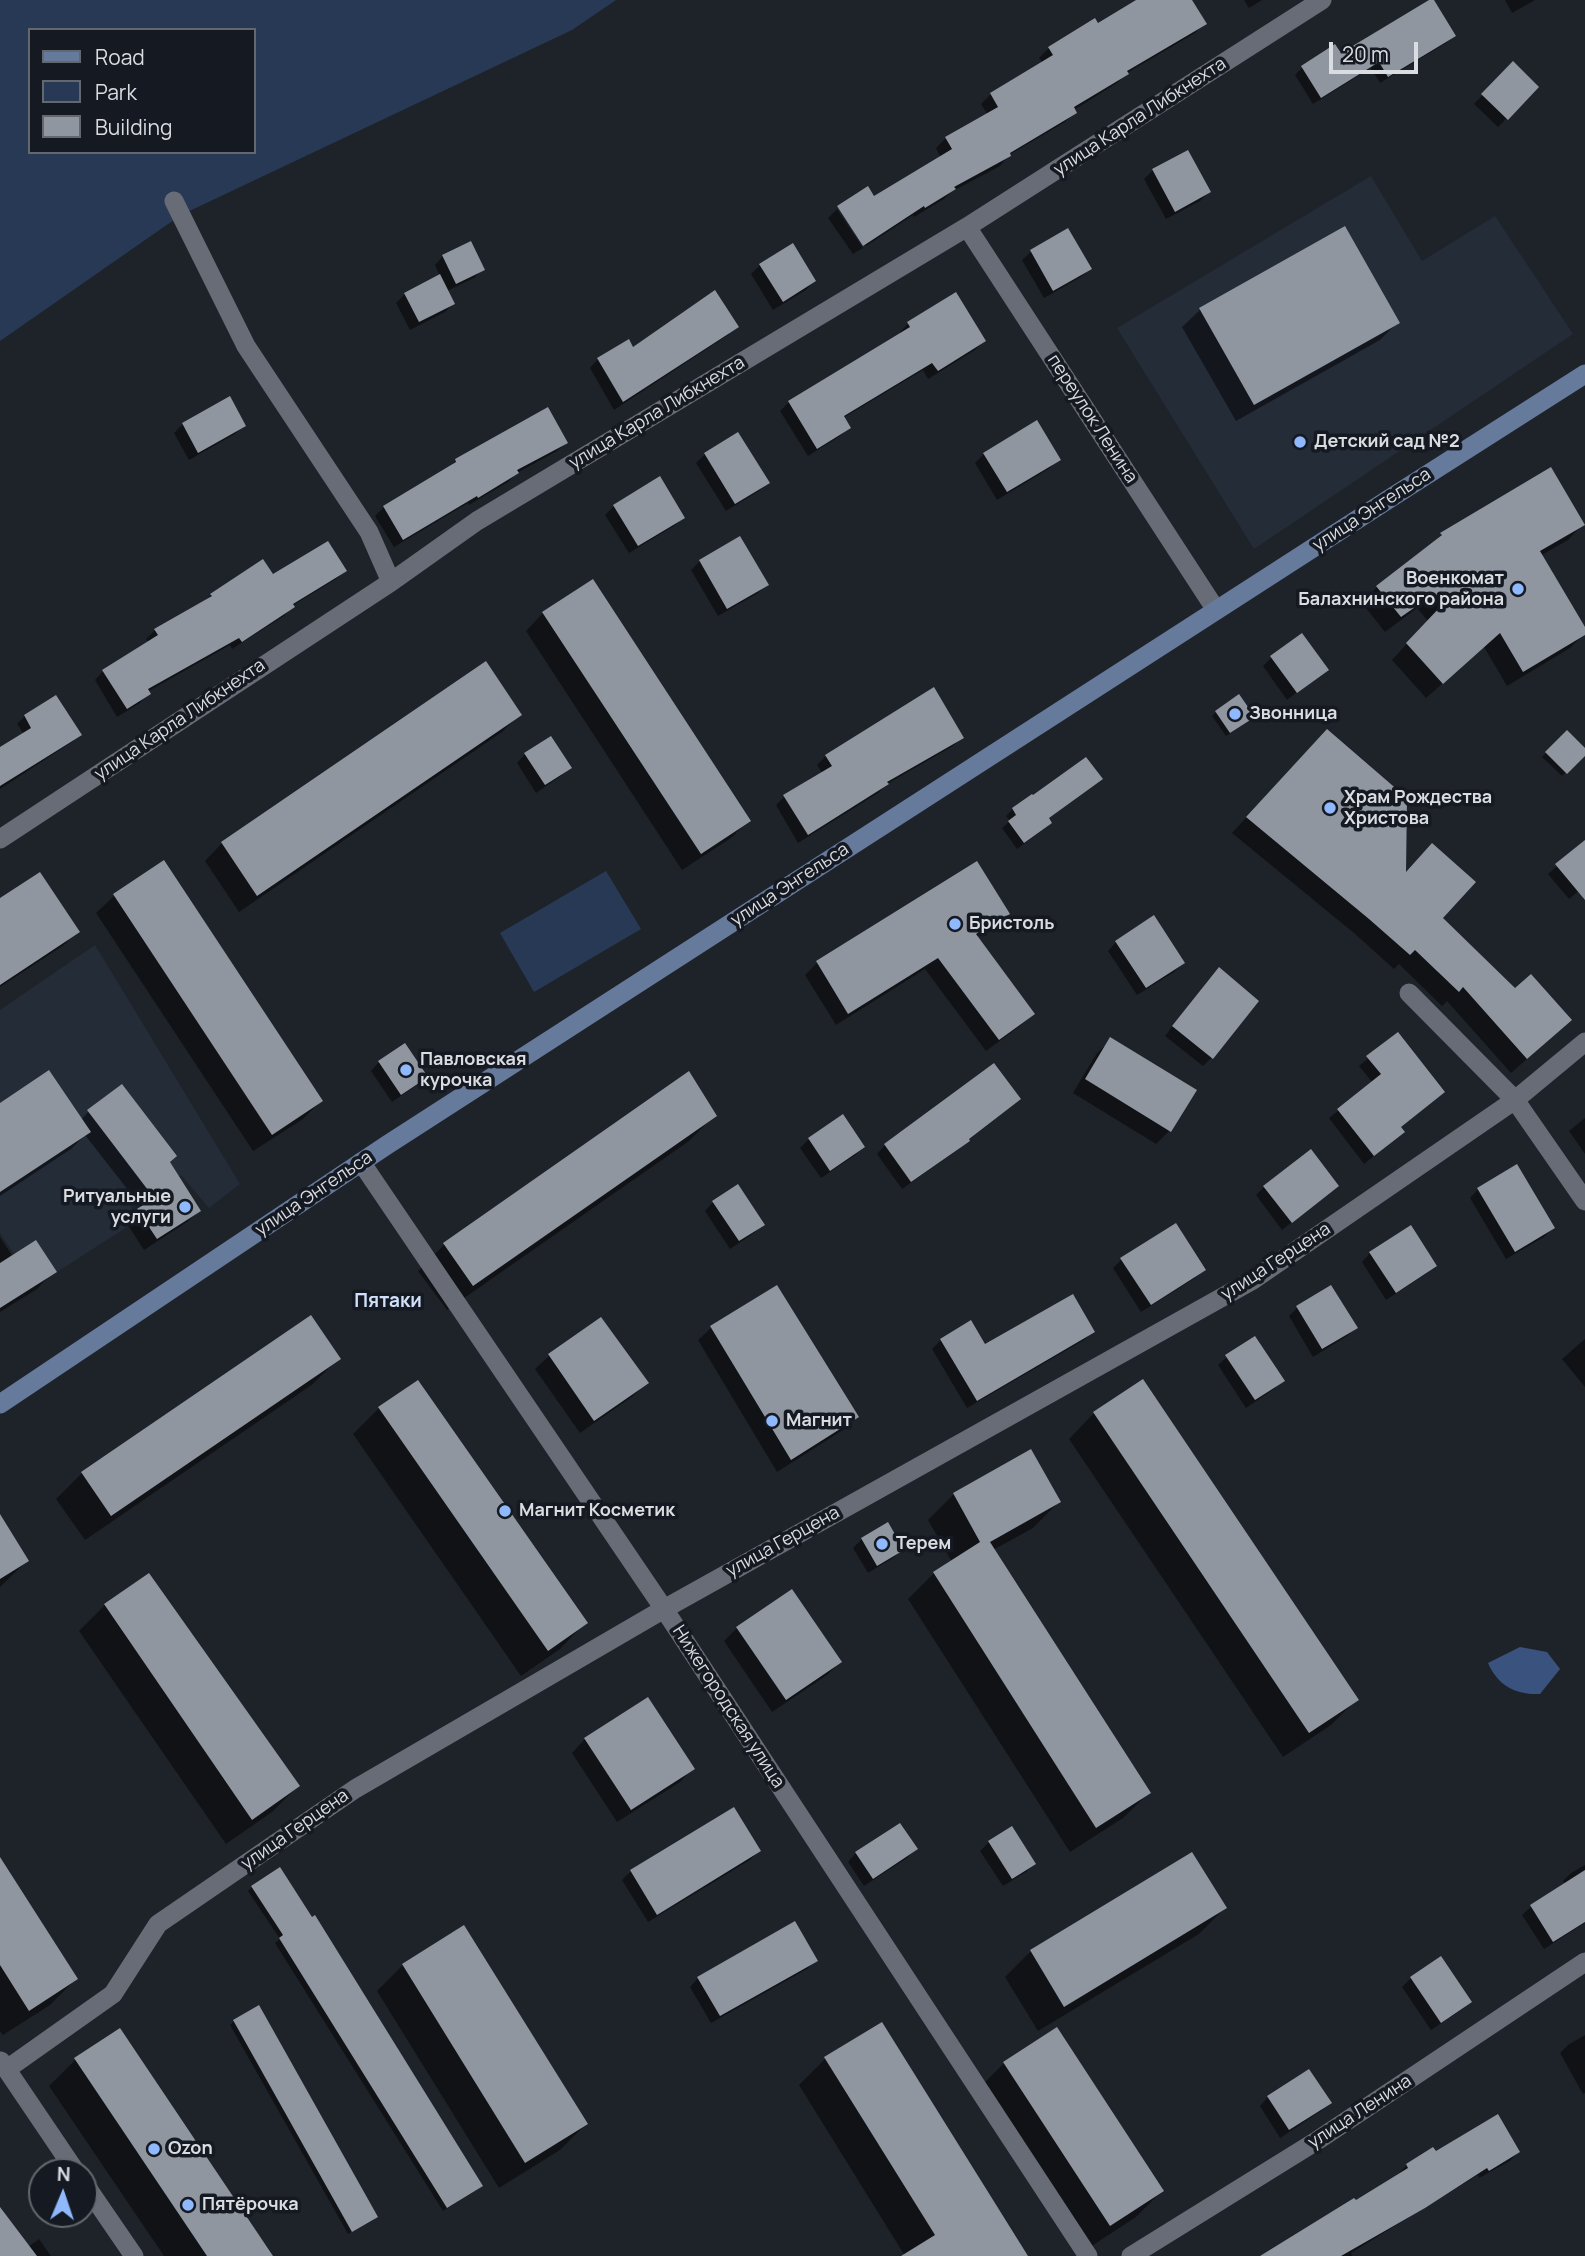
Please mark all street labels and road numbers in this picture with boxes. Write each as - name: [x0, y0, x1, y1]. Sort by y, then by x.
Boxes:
- street label: улица Карла Либкнехта: [1050, 53, 1230, 181]
- street label: переулок Ленина: [1042, 351, 1142, 487]
- street label: улица Карла Либкнехта: [565, 352, 749, 474]
- street label: улица Энгельса: [1309, 464, 1435, 556]
- street label: улица Карла Либкнехта: [91, 655, 269, 785]
- street label: улица Энгельса: [727, 839, 853, 931]
- street label: улица Энгельса: [251, 1147, 377, 1241]
- street label: улица Герцена: [1217, 1219, 1335, 1305]
- street label: улица Герцена: [723, 1502, 843, 1582]
- street label: Нижегородская улица: [667, 1622, 789, 1792]
- street label: улица Герцена: [237, 1785, 353, 1875]
- street label: улица Ленина: [1304, 2071, 1416, 2153]

